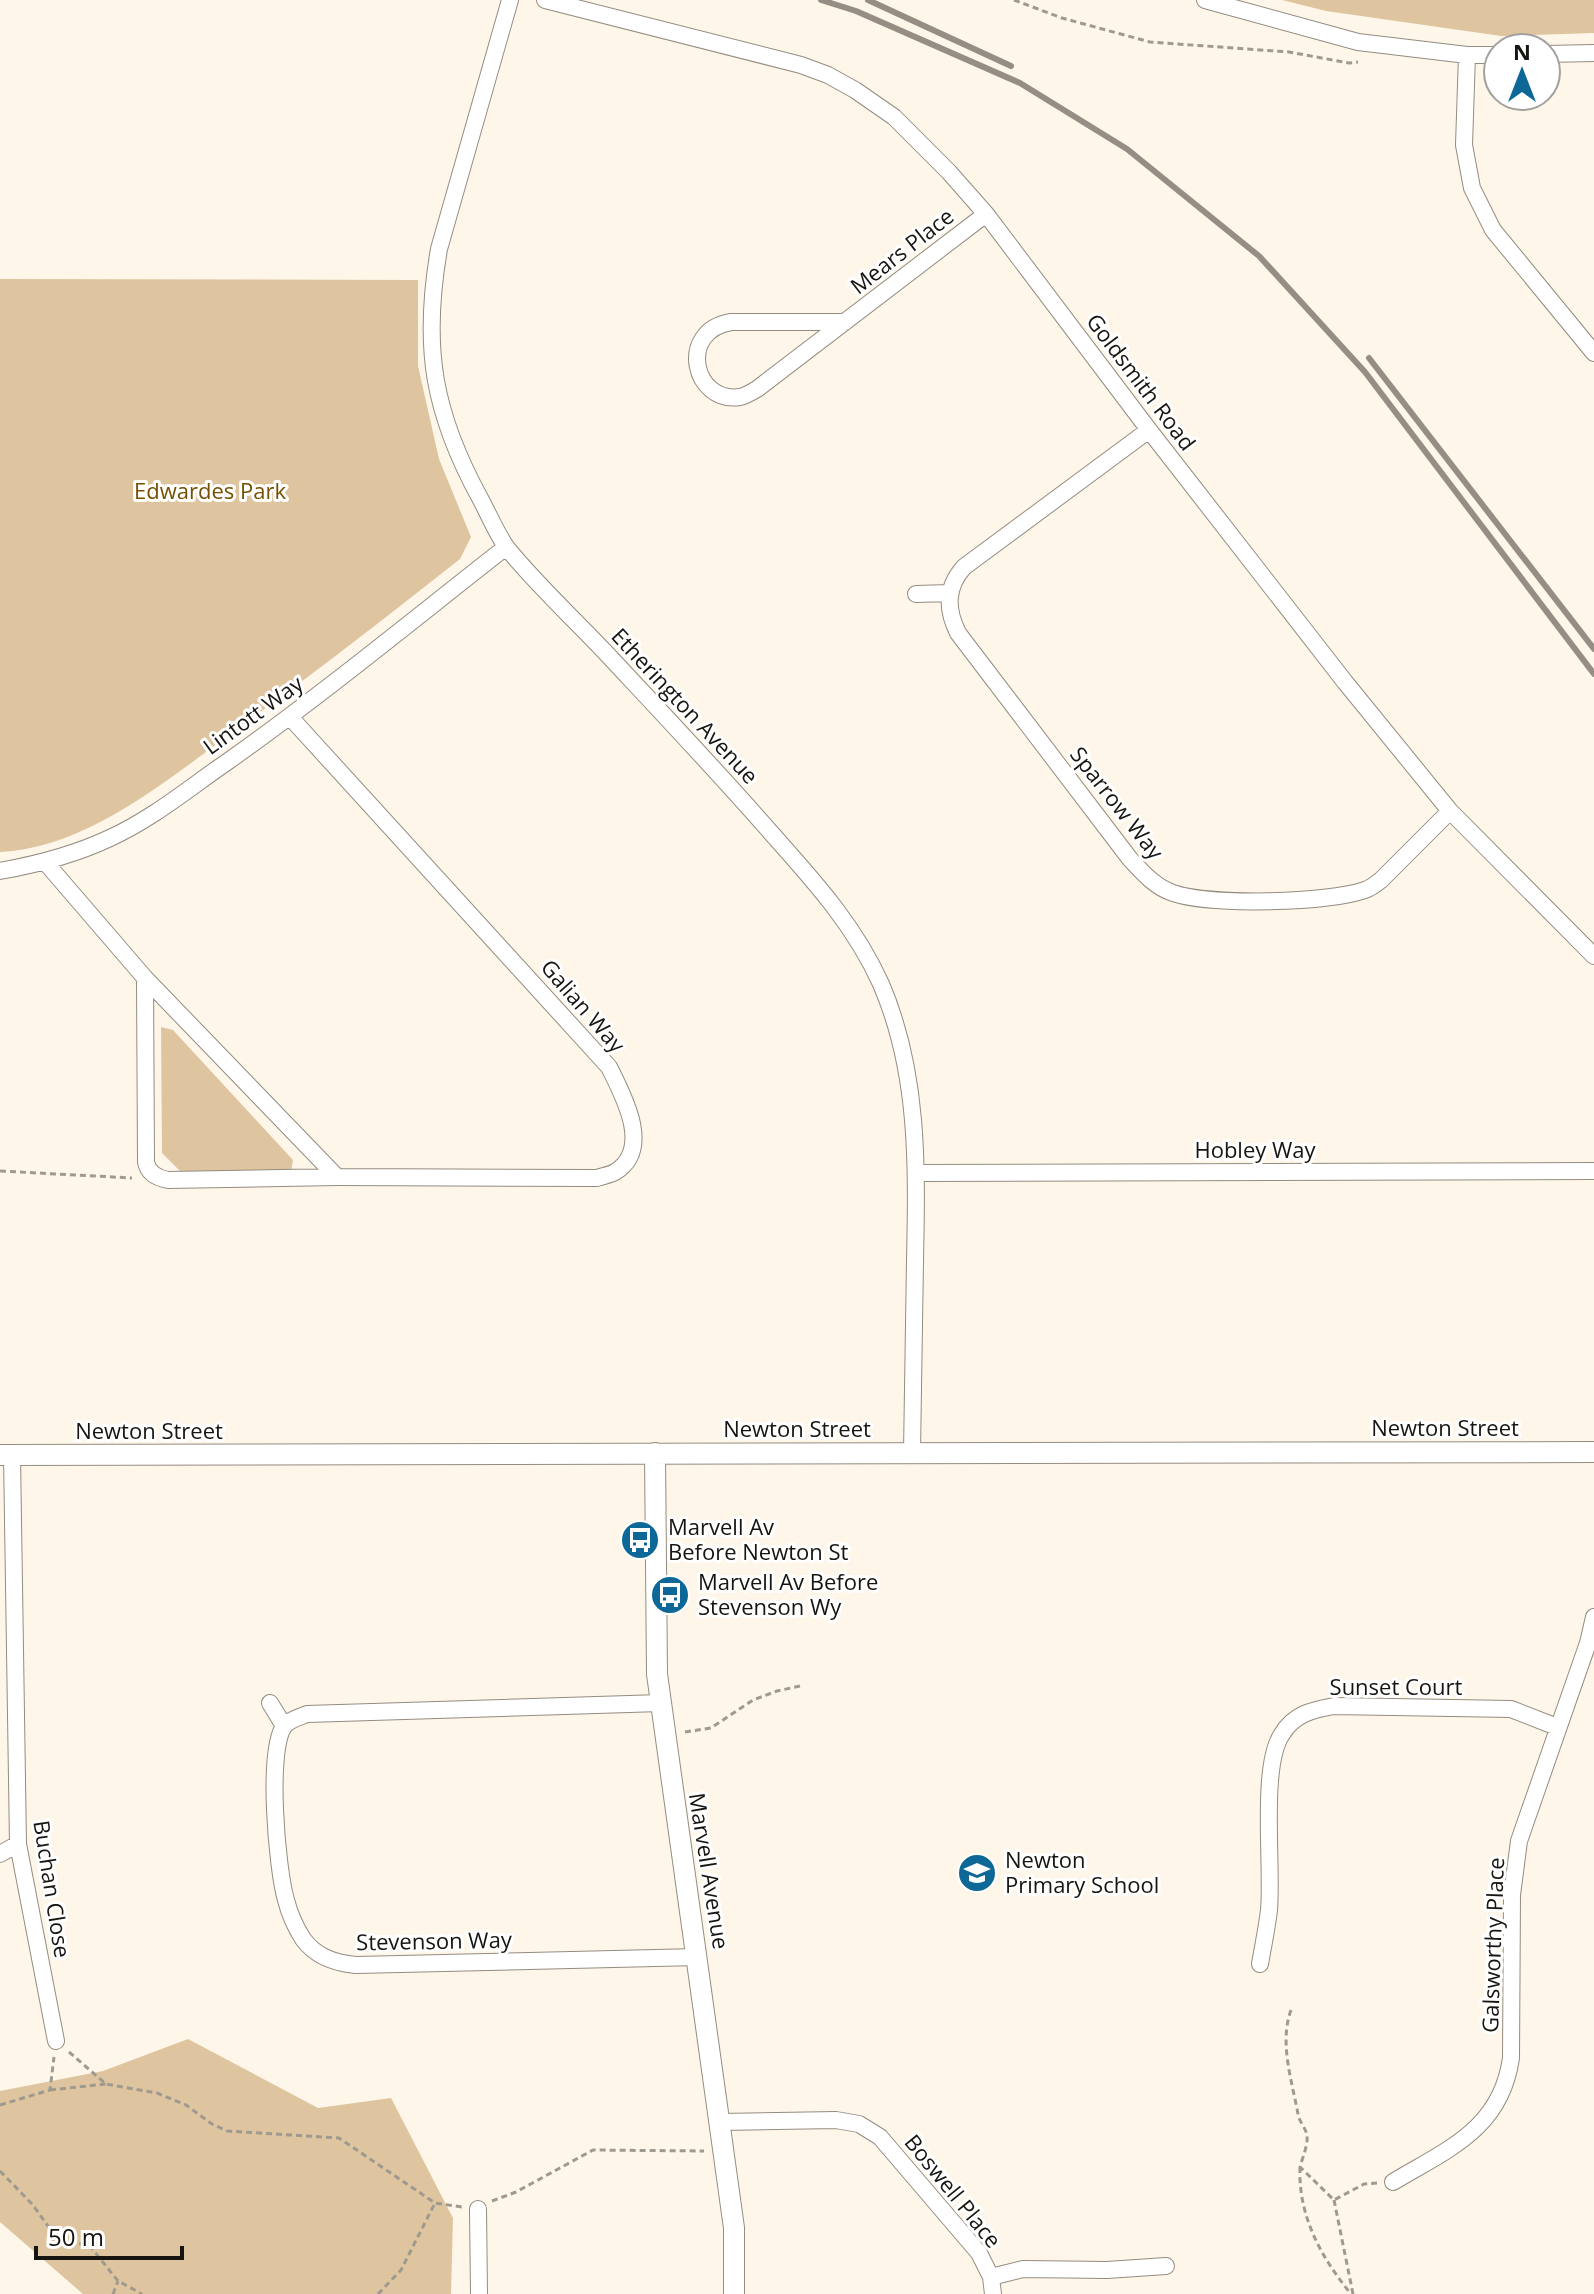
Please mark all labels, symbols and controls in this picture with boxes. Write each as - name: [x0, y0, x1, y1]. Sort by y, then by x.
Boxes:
- north arrow: [1482, 32, 1562, 112]
- text: N: [1513, 36, 1531, 66]
- street label: Mears Place: [844, 200, 959, 300]
- street label: Goldsmith Road: [1080, 307, 1203, 456]
- park label: Edwardes Park: [134, 475, 286, 505]
- street label: Etherington Avenue: [606, 621, 766, 790]
- street label: Lintott Way: [196, 667, 309, 761]
- street label: Sparrow Way: [1064, 740, 1172, 866]
- street label: Galian Way: [535, 952, 633, 1059]
- street label: Hobley Way: [1194, 1134, 1317, 1164]
- street label: Newton Street: [1371, 1412, 1519, 1442]
- street label: Newton Street: [723, 1413, 871, 1443]
- street label: Newton Street: [75, 1415, 223, 1445]
- place label: Marvell Av Before Newton St: [668, 1511, 849, 1566]
- bus stop icon: Marvell Av Before Newton St: [619, 1519, 661, 1561]
- place label: Marvell Av Before Stevenson Wy: [698, 1566, 878, 1621]
- bus stop icon: Marvell Av Before Stevenson Wy: [649, 1574, 691, 1616]
- street label: Sunset Court: [1330, 1671, 1463, 1701]
- street label: Marvell Avenue: [683, 1791, 737, 1951]
- street label: Buchan Close: [27, 1818, 79, 1960]
- place label: Newton Primary School: [1005, 1844, 1159, 1899]
- school or university icon: Newton Primary School: [956, 1852, 998, 1894]
- street label: Galsworthy Place: [1474, 1857, 1510, 2033]
- street label: Stevenson Way: [356, 1924, 513, 1956]
- street label: Boswell Place: [899, 2127, 1009, 2253]
- scale bar: [36, 2210, 182, 2260]
- text: 50 m: [48, 2220, 104, 2253]

